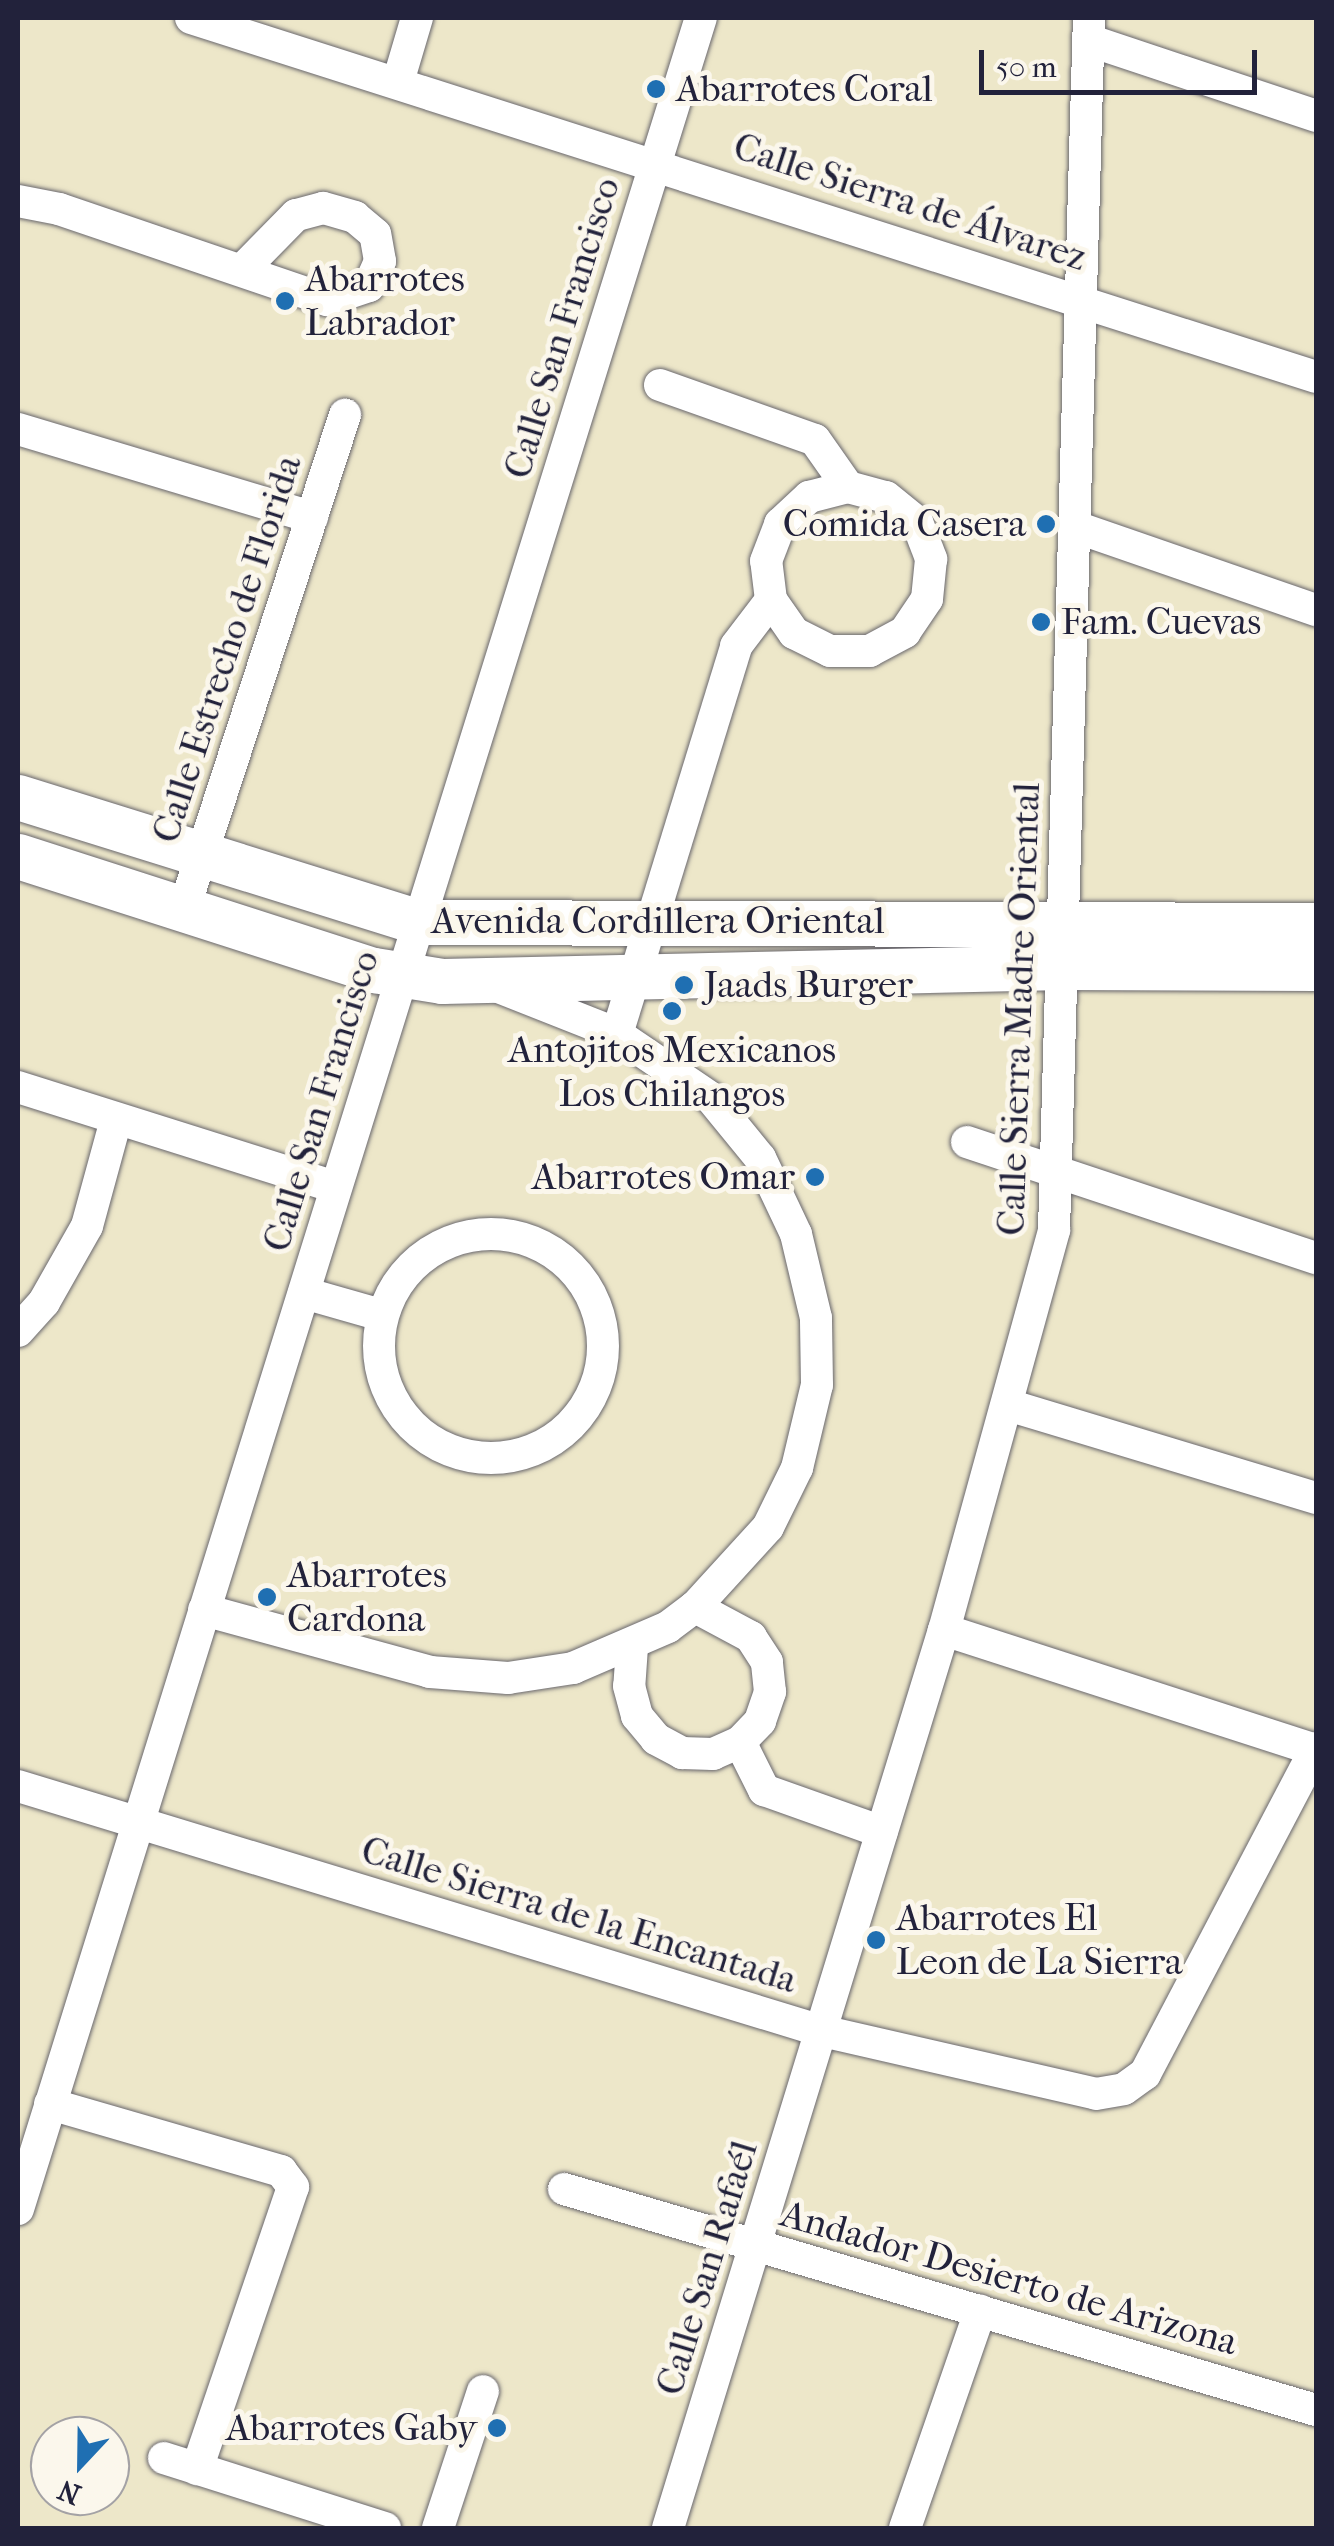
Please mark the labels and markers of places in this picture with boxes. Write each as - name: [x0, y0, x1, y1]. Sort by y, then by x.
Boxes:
- place label: Abarrotes Coral: [676, 66, 933, 112]
- marker: Abarrotes Coral: [645, 78, 667, 100]
- place label: Abarrotes Labrador: [305, 256, 465, 346]
- marker: Abarrotes Labrador: [274, 290, 296, 312]
- place label: Comida Casera: [783, 501, 1026, 547]
- marker: Comida Casera: [1035, 513, 1057, 535]
- place label: Fam. Cuevas: [1061, 599, 1261, 645]
- marker: Fam. Cuevas: [1030, 611, 1052, 633]
- place label: Jaads Burger: [704, 962, 913, 1008]
- marker: Jaads Burger: [673, 974, 695, 996]
- marker: Antojitos Mexicanos Los Chilangos: [661, 1000, 683, 1022]
- place label: Antojitos Mexicanos Los Chilangos: [508, 1027, 836, 1116]
- place label: Abarrotes Omar: [532, 1154, 795, 1200]
- marker: Abarrotes Omar: [804, 1166, 826, 1188]
- place label: Abarrotes Cardona: [287, 1552, 447, 1642]
- marker: Abarrotes Cardona: [256, 1586, 278, 1608]
- place label: Abarrotes El Leon de La Sierra: [896, 1895, 1183, 1985]
- marker: Abarrotes El Leon de La Sierra: [865, 1929, 887, 1951]
- place label: Abarrotes Gaby: [226, 2405, 477, 2451]
- marker: Abarrotes Gaby: [486, 2417, 508, 2439]

